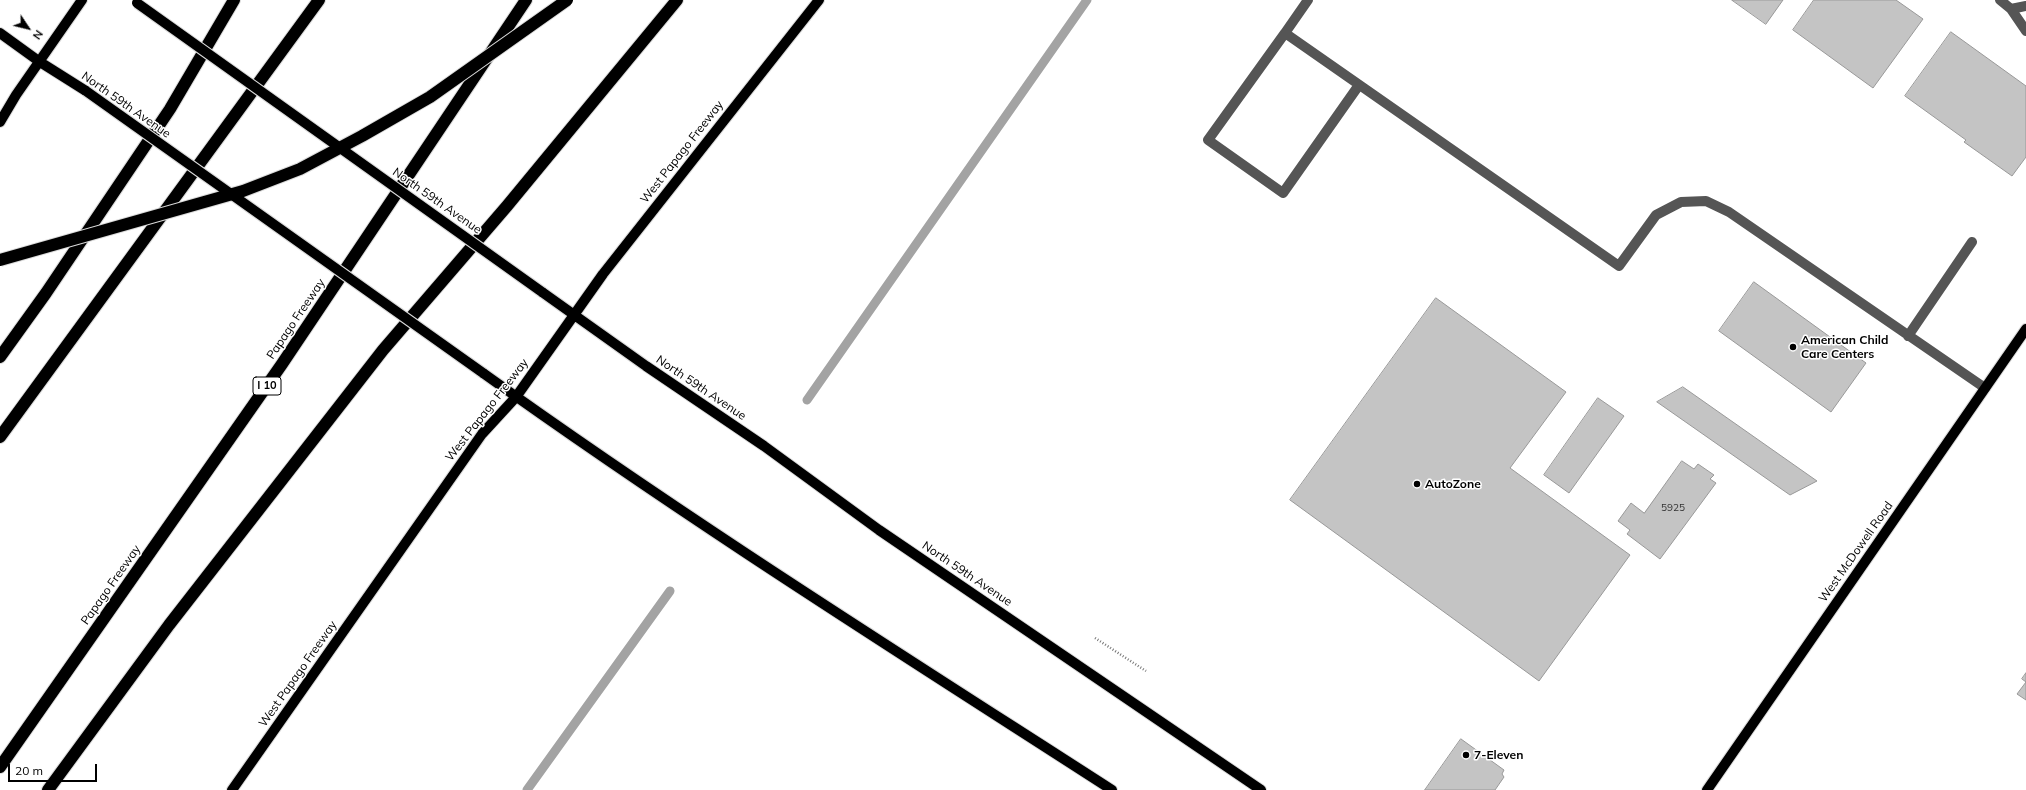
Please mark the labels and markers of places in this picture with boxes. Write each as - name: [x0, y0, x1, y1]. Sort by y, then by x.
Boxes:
- place label: American Child Care Centers: [1801, 333, 1888, 361]
- marker: American Child Care Centers: [1788, 342, 1798, 352]
- place label: AutoZone: [1425, 477, 1481, 491]
- marker: AutoZone: [1412, 479, 1422, 489]
- place label: 7-Eleven: [1474, 748, 1523, 762]
- marker: 7-Eleven: [1461, 750, 1471, 760]

